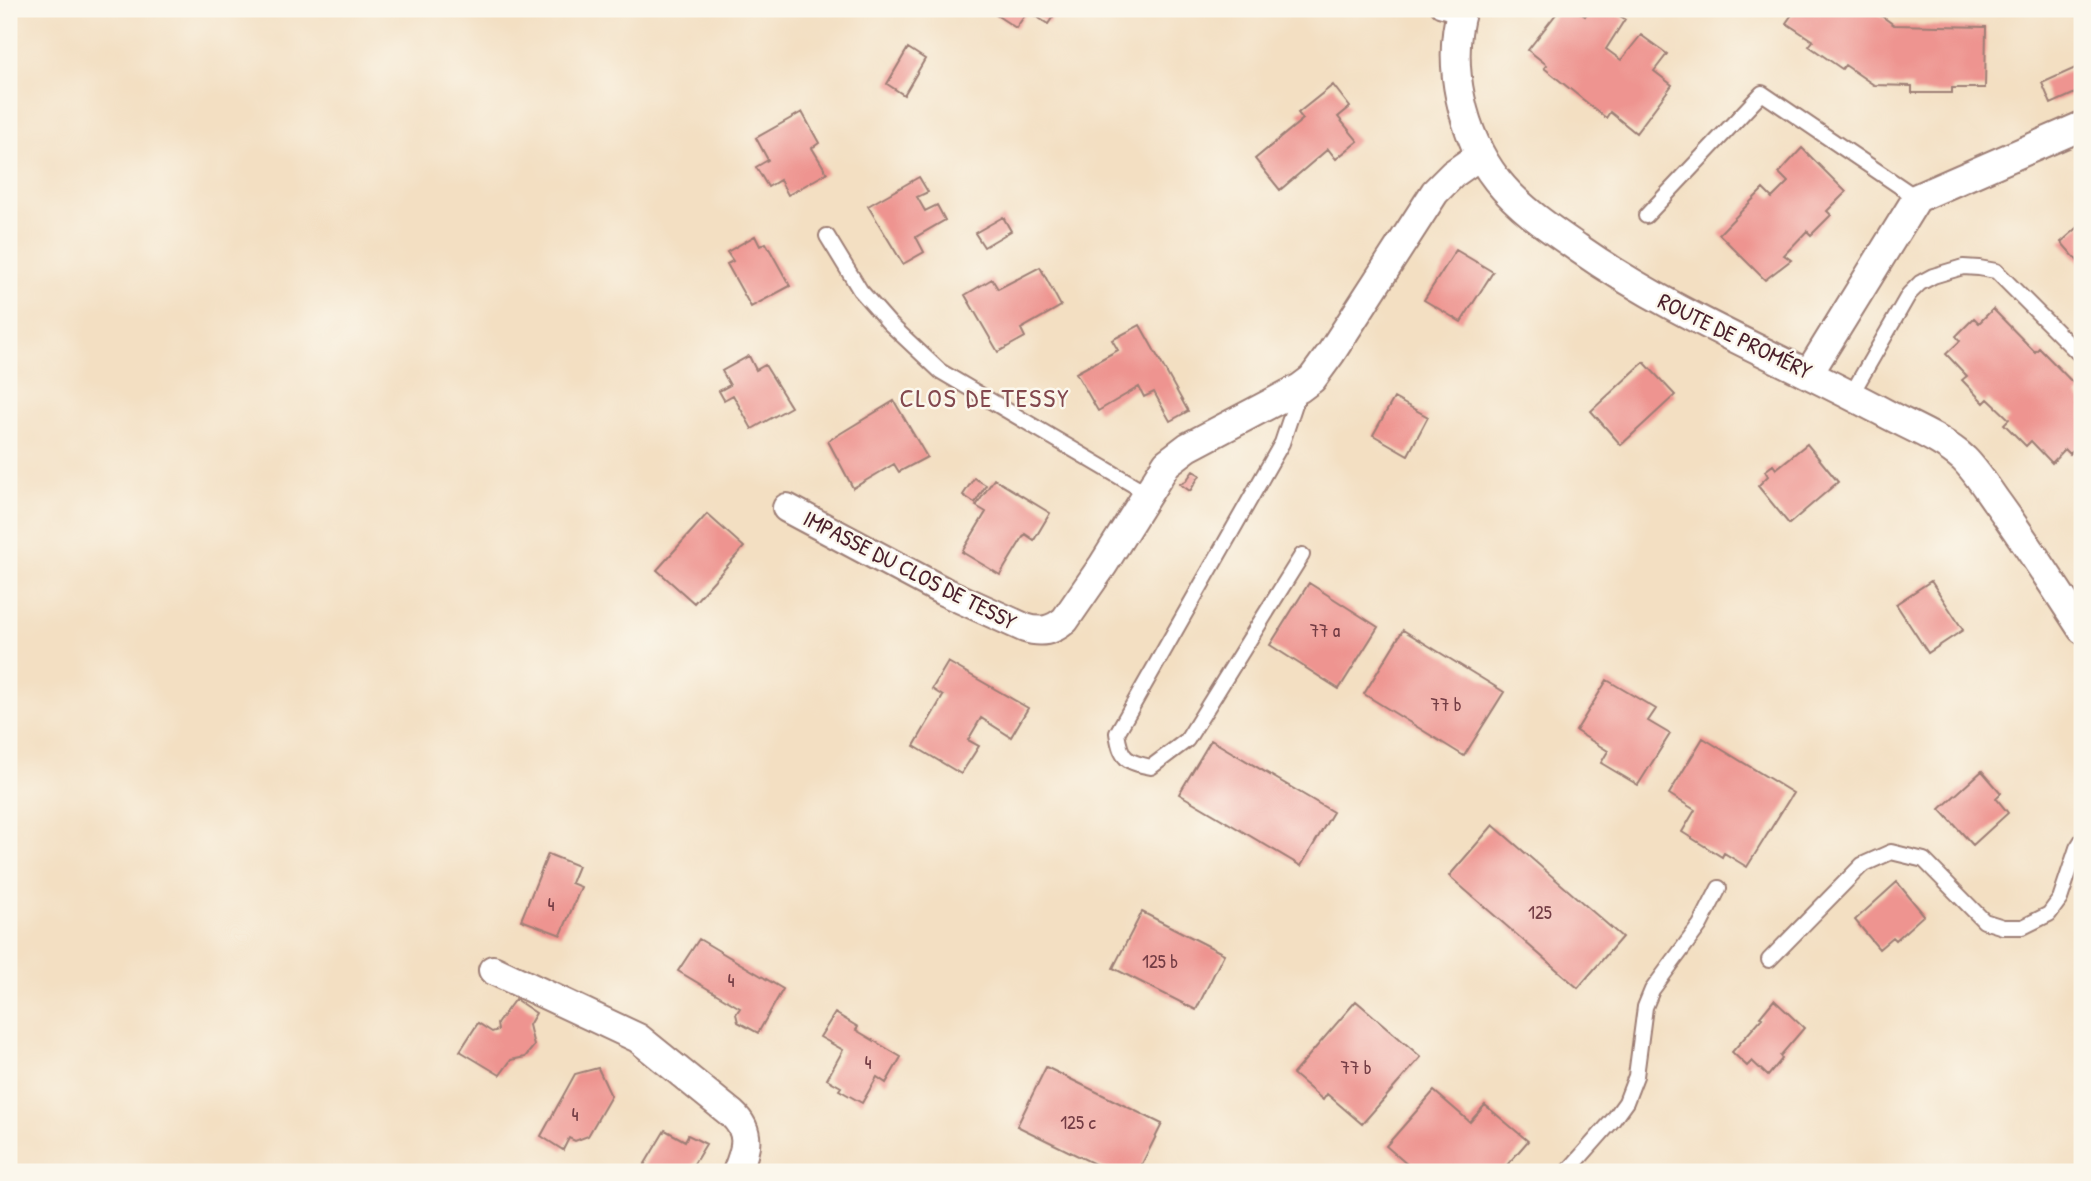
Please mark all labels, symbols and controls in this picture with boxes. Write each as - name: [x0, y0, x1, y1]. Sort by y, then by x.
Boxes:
- street label: ROUTE DE PROMÉRY: [1653, 285, 1817, 386]
- district label: CLOS DE TESSY: [899, 380, 1071, 415]
- street label: IMPASSE DU CLOS DE TESSY: [798, 502, 1022, 637]
- house number: 77 a: [1310, 617, 1341, 643]
- house number: 77 b: [1430, 691, 1462, 717]
- house number: 4: [547, 891, 555, 917]
- house number: 125: [1528, 899, 1552, 925]
- house number: 125 b: [1142, 948, 1178, 974]
- house number: 4: [727, 967, 735, 993]
- house number: 4: [864, 1049, 872, 1075]
- house number: 77 b: [1340, 1054, 1372, 1080]
- house number: 4: [571, 1101, 579, 1127]
- house number: 125 c: [1060, 1109, 1096, 1135]

